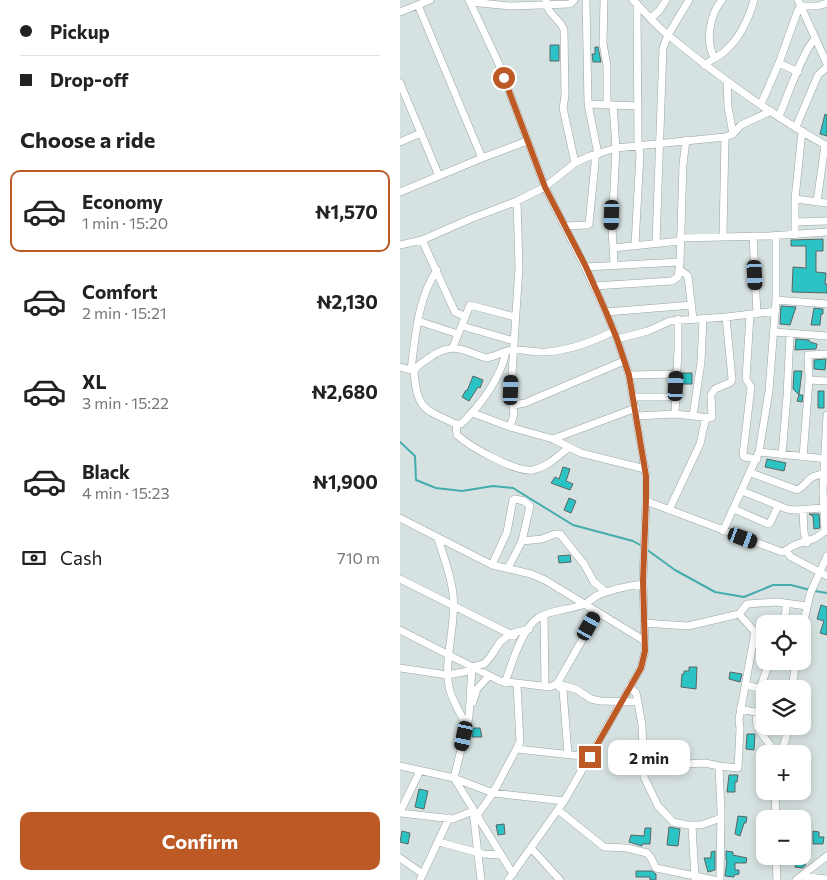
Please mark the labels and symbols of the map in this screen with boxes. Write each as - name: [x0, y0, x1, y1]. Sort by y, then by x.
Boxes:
- route start: [493, 67, 515, 89]
- car: [603, 200, 620, 230]
- car: [746, 260, 763, 290]
- car: [667, 371, 684, 401]
- car: [502, 375, 519, 405]
- car: [726, 526, 759, 550]
- car: [575, 609, 602, 643]
- car: [453, 720, 474, 752]
- callout: 2 min: [608, 740, 690, 774]
- route end: [579, 746, 601, 768]

